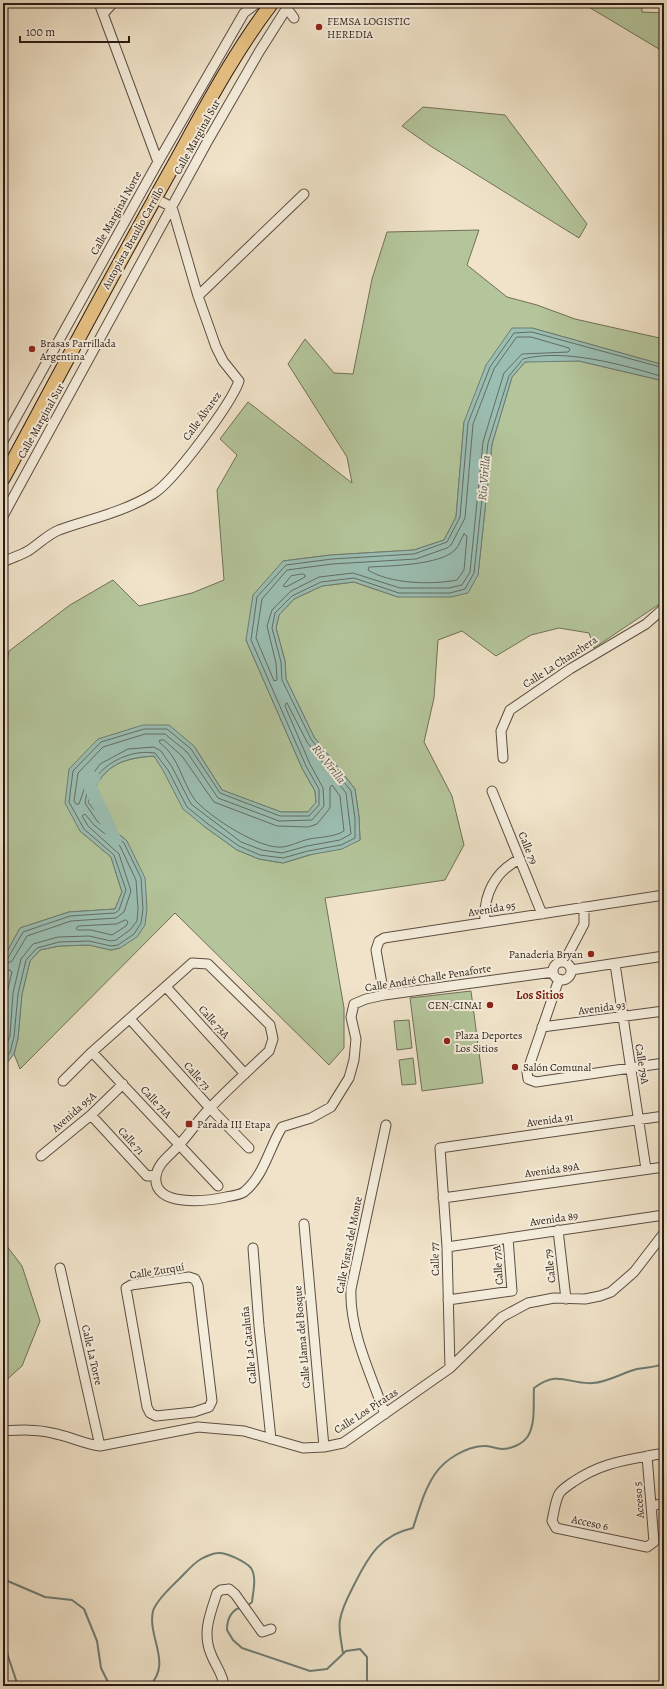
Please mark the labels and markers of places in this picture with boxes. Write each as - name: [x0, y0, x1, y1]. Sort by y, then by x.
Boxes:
- place label: FEMSA LOGISTIC HEREDIA: [327, 14, 410, 42]
- marker: FEMSA LOGISTIC HEREDIA: [314, 22, 324, 32]
- place label: Brasas Parrillada Argentina: [39, 336, 117, 364]
- marker: Brasas Parrillada Argentina: [27, 344, 37, 354]
- place label: Panadería Bryan: [509, 947, 583, 962]
- marker: Panadería Bryan: [586, 949, 596, 959]
- place label: CEN-CINAI: [428, 998, 482, 1013]
- marker: CEN-CINAI: [485, 1000, 495, 1010]
- place label: Plaza Deportes Los Sitios: [455, 1028, 522, 1056]
- marker: Plaza Deportes Los Sitios: [442, 1036, 452, 1046]
- place label: Salón Comunal: [523, 1060, 592, 1075]
- marker: Salón Comunal: [510, 1062, 520, 1072]
- place label: Parada III Etapa: [197, 1117, 272, 1132]
- marker: Parada III Etapa: [184, 1119, 194, 1129]

